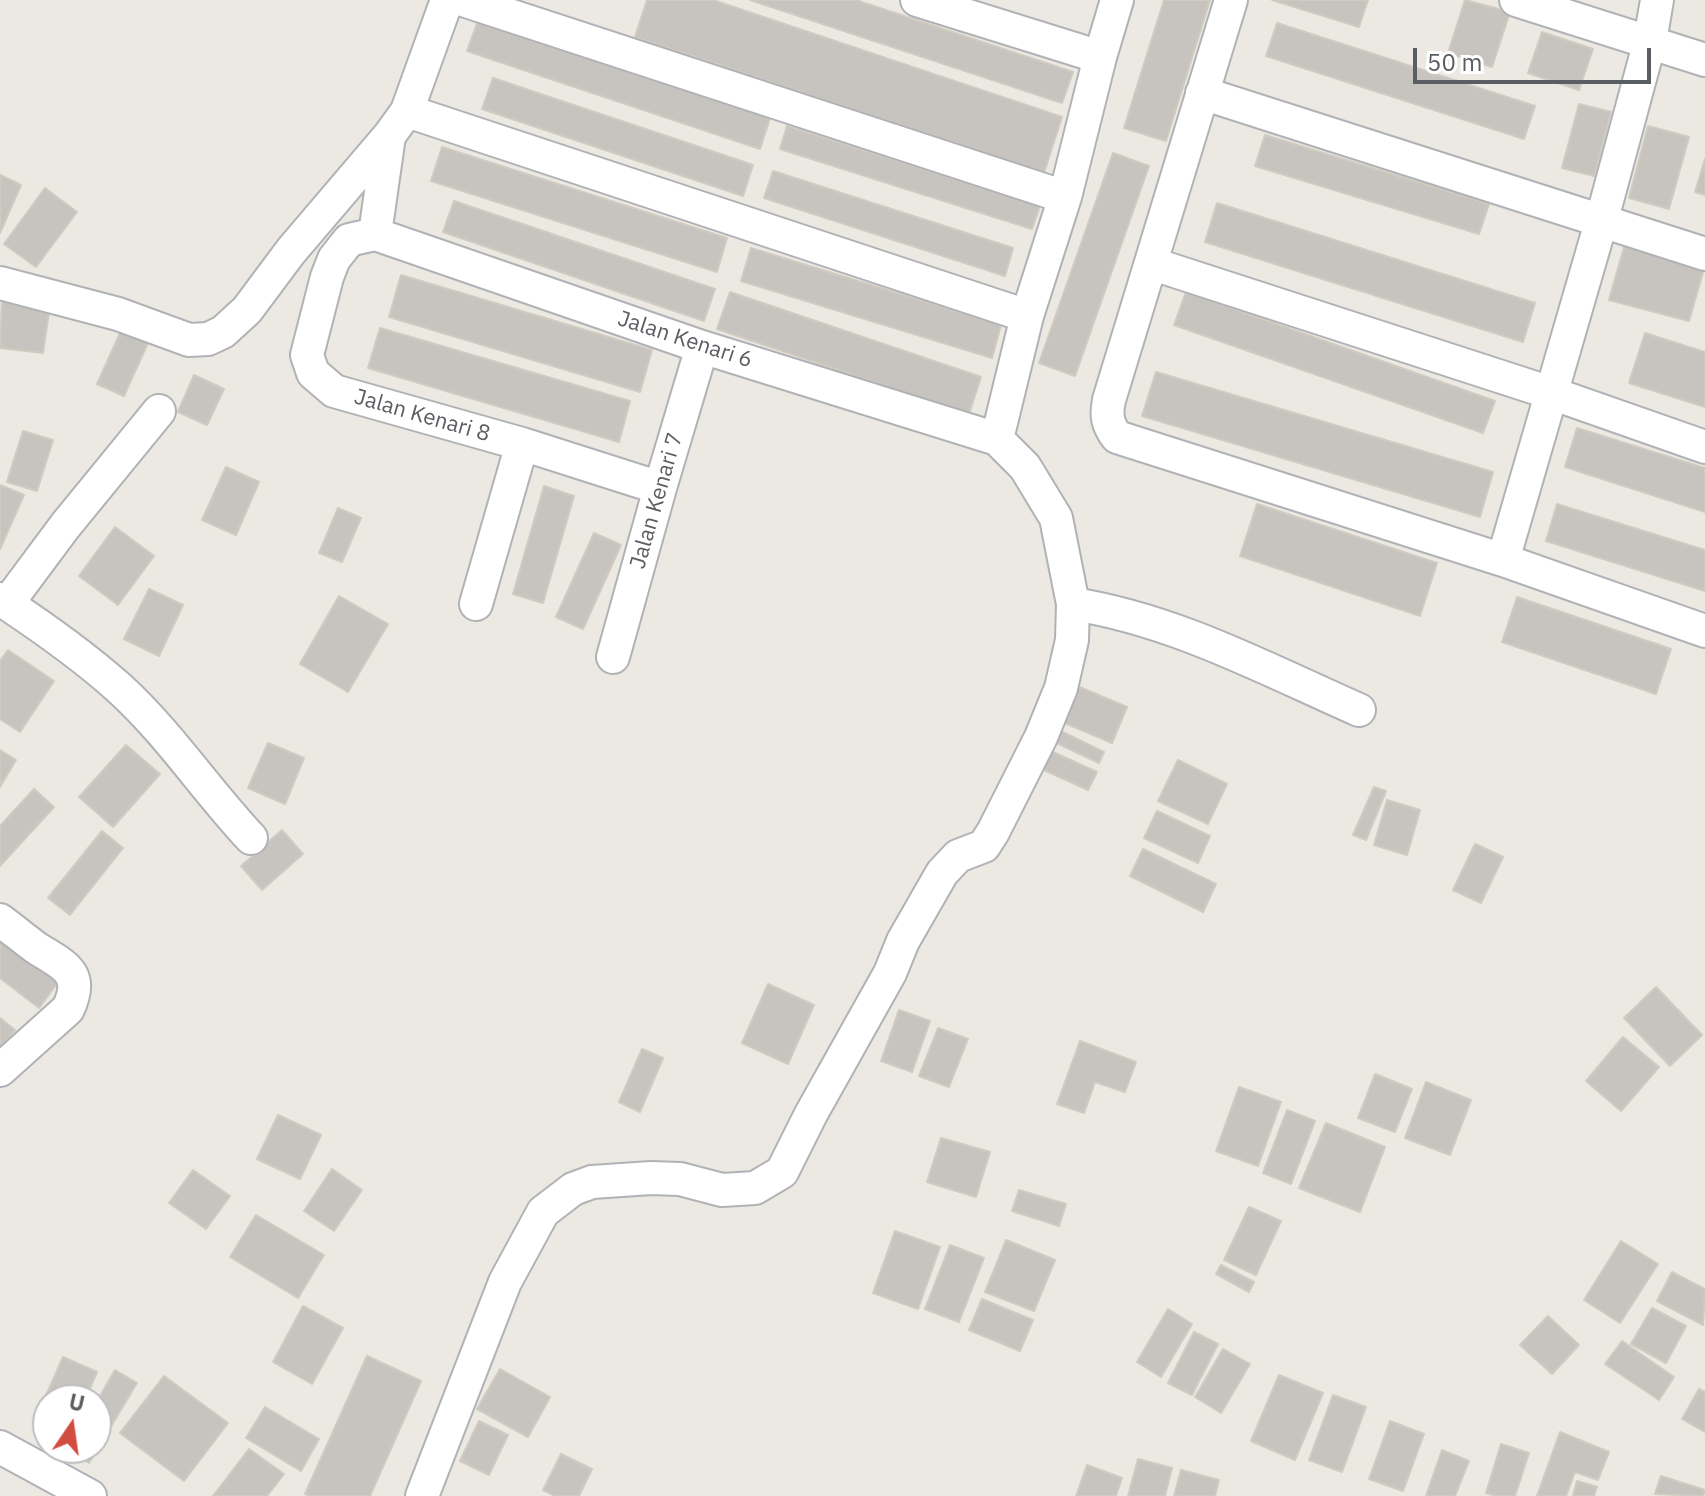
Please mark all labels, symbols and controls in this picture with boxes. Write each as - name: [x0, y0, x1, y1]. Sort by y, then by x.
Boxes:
- scale bar: [1417, 32, 1655, 82]
- text: 50 m: [1427, 46, 1482, 78]
- street label: Jalan Kenari 6: [614, 306, 756, 374]
- street label: Jalan Kenari 8: [351, 384, 493, 448]
- street label: Jalan Kenari 7: [625, 430, 689, 572]
- north arrow: [32, 1384, 112, 1464]
- text: U: [66, 1386, 88, 1418]

